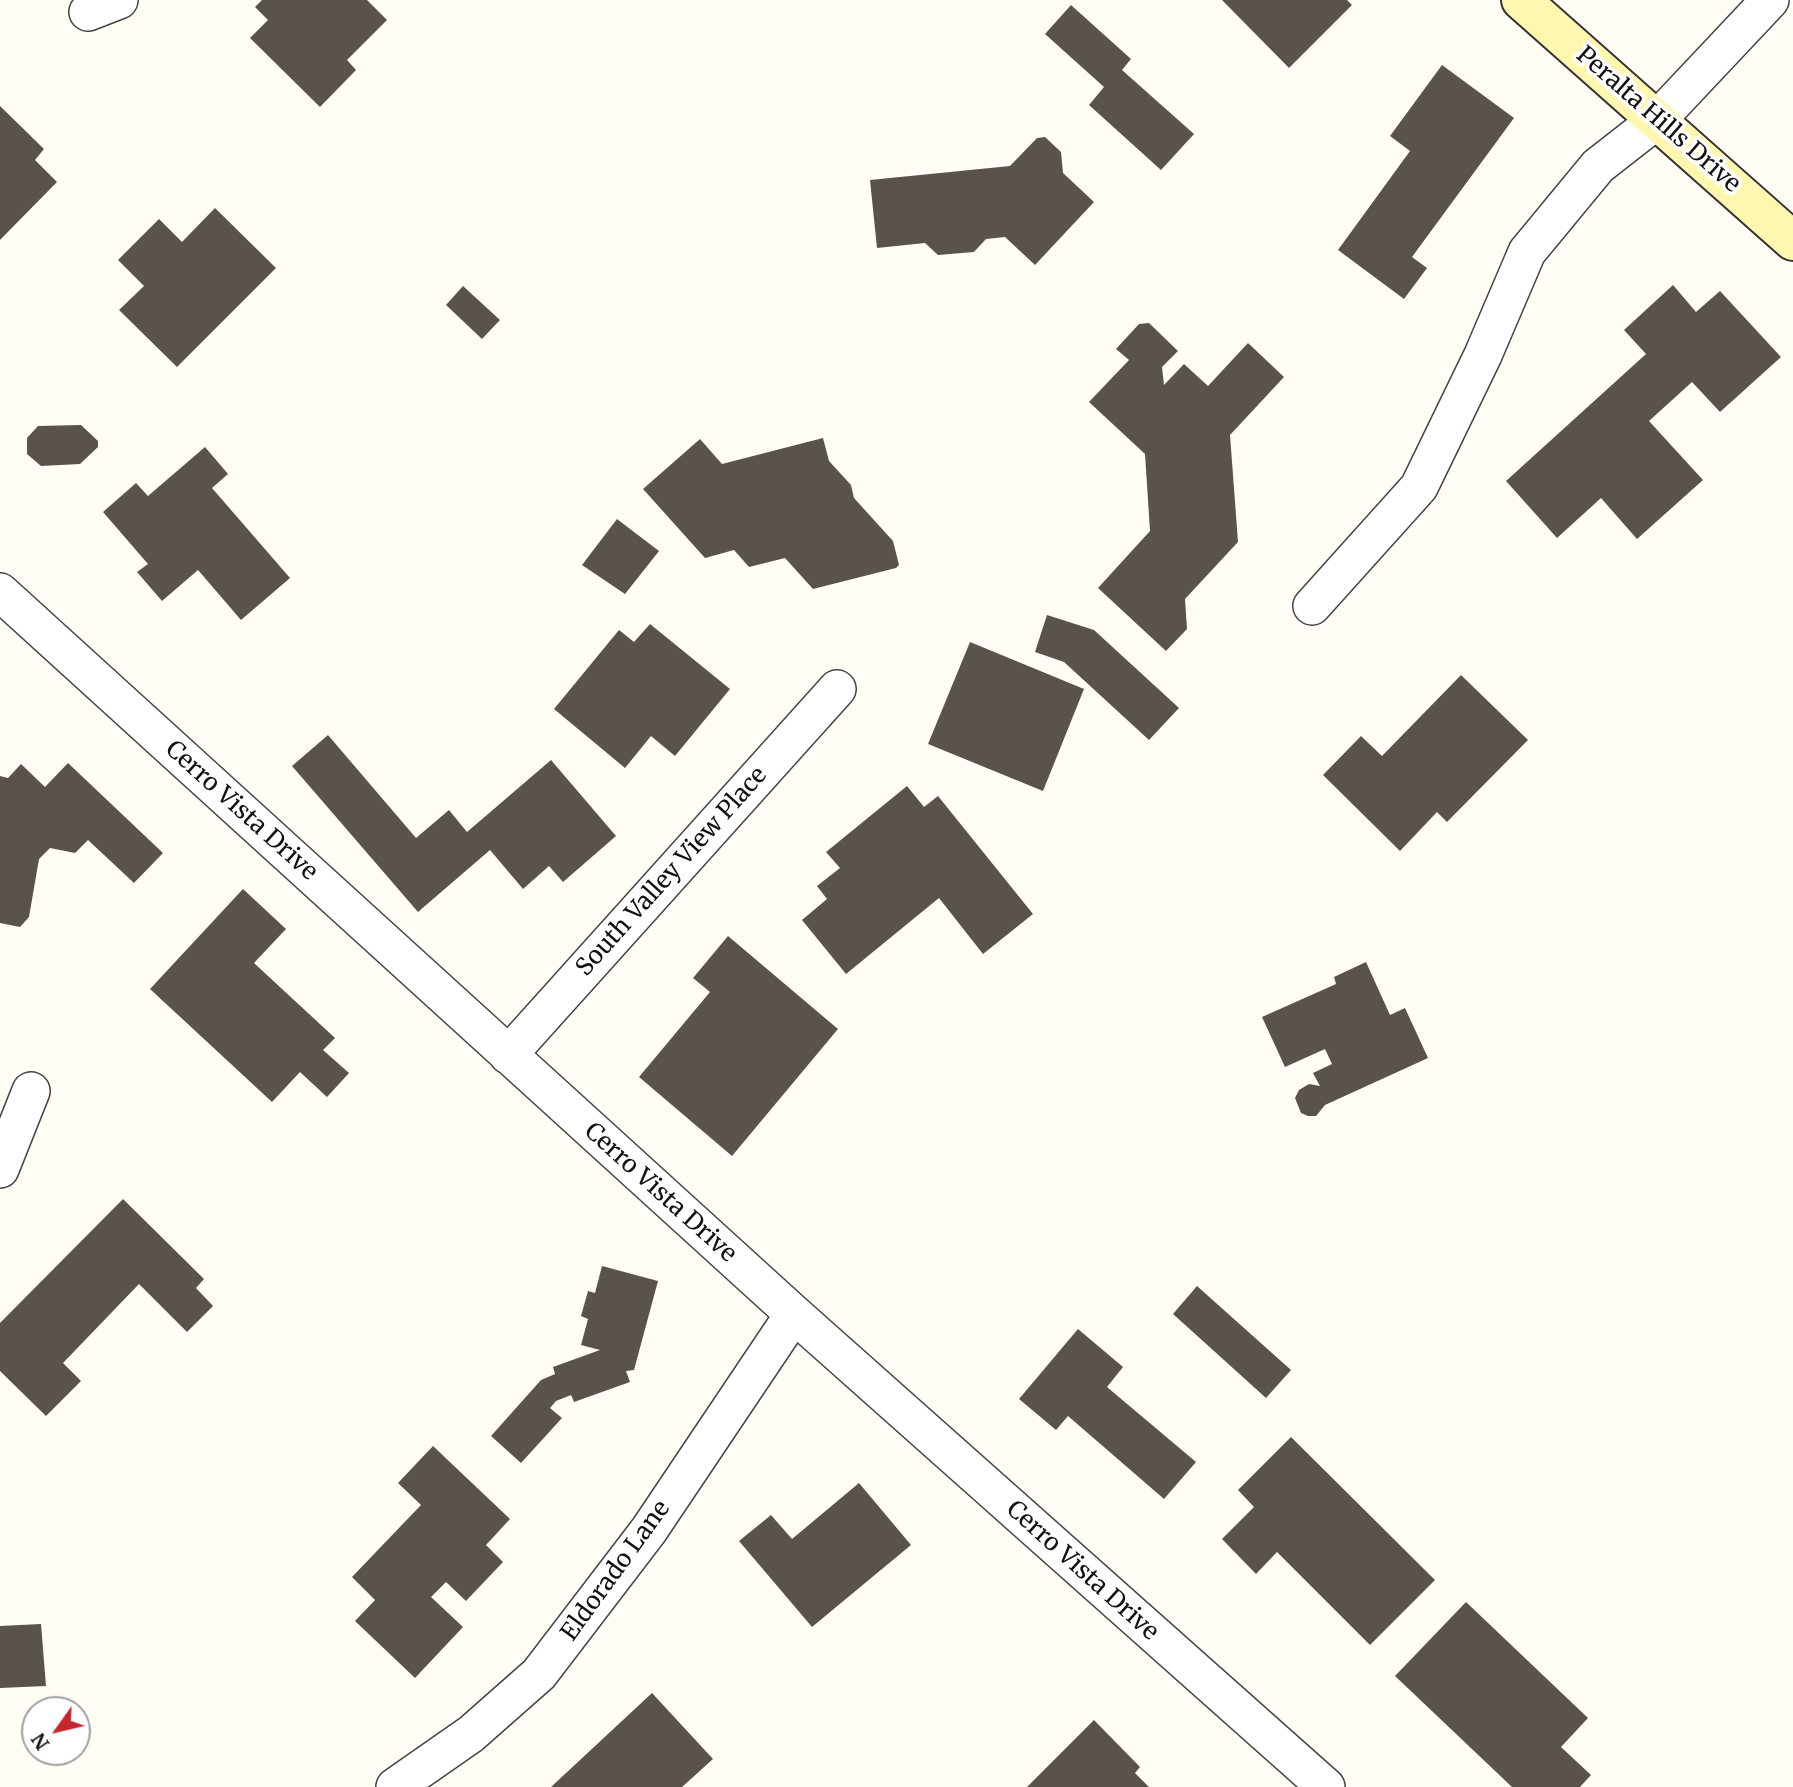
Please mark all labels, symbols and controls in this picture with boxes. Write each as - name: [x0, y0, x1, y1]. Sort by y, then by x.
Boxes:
- street label: Peralta Hills Drive: [1570, 41, 1746, 199]
- street label: Cerro Vista Drive: [159, 735, 323, 887]
- street label: South Valley View Place: [571, 762, 773, 982]
- street label: Cerro Vista Drive: [578, 1117, 742, 1269]
- street label: Eldorado Lane: [556, 1495, 676, 1647]
- street label: Cerro Vista Drive: [1000, 1495, 1164, 1647]
- north arrow: [21, 1696, 91, 1766]
- text: N: [26, 1729, 54, 1755]

